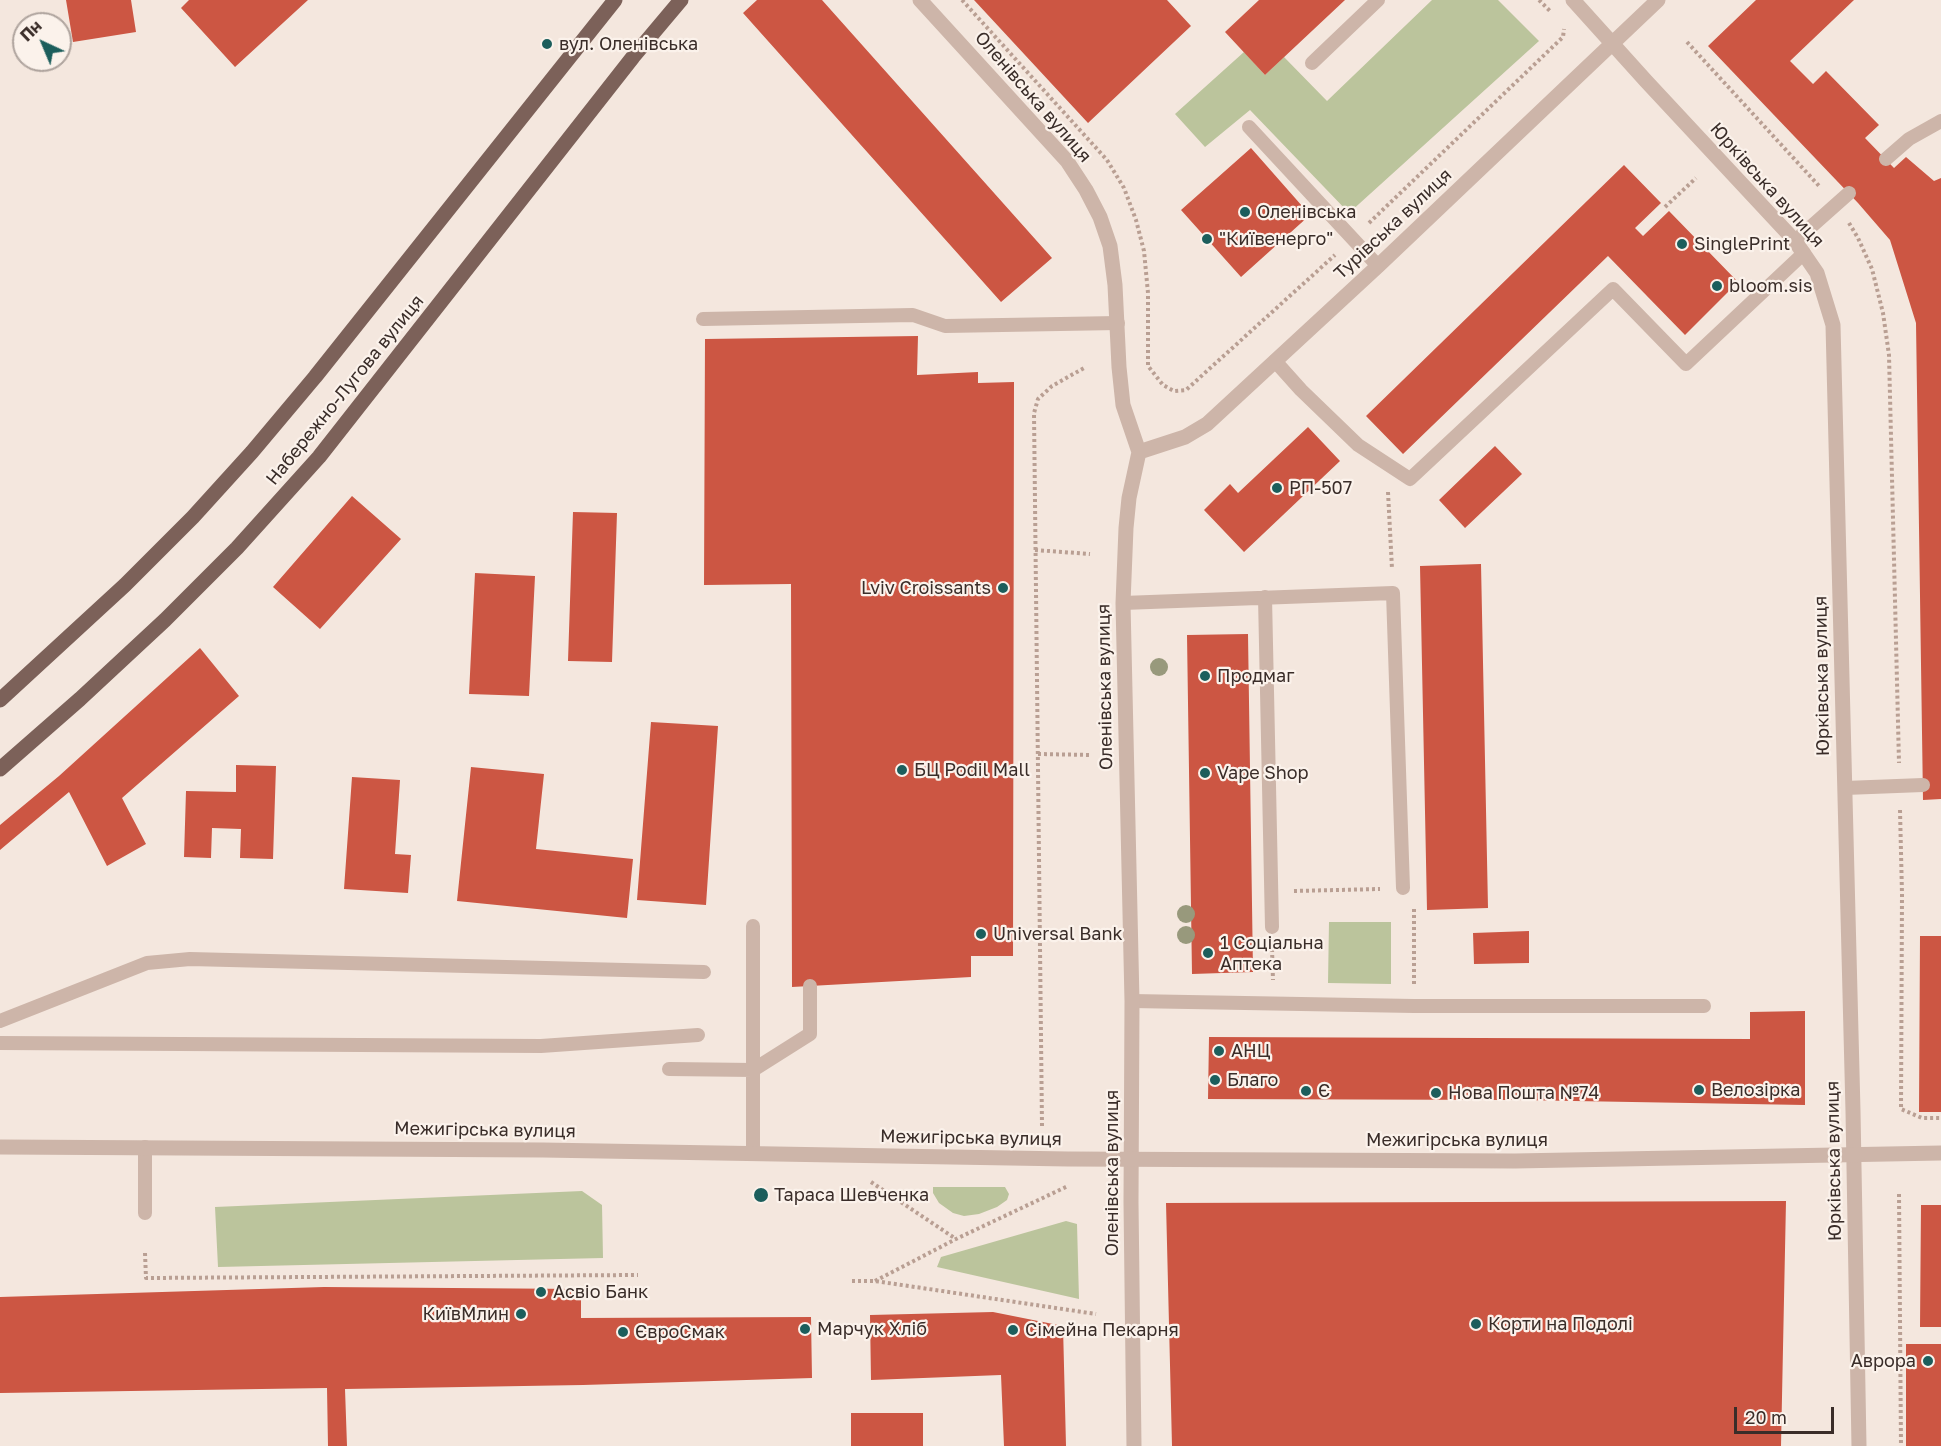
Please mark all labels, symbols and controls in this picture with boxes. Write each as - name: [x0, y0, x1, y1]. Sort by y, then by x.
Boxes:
- north arrow: [12, 12, 72, 72]
- text: Пн: [16, 16, 46, 45]
- street label: Оленівська вулиця: [970, 27, 1096, 167]
- place label: вул. Оленівська: [559, 33, 698, 55]
- marker: вул. Оленівська: [540, 37, 554, 51]
- street label: Юрківська вулиця: [1705, 118, 1829, 252]
- street label: Турівська вулиця: [1330, 164, 1456, 284]
- place label: Оленівська: [1257, 201, 1356, 223]
- marker: Оленівська: [1238, 205, 1252, 219]
- place label: "Київенерго": [1219, 228, 1333, 250]
- marker: "Київенерго": [1200, 232, 1214, 246]
- place label: SinglePrint: [1694, 233, 1790, 255]
- marker: SinglePrint: [1675, 237, 1689, 251]
- place label: bloom.sis: [1729, 275, 1812, 297]
- marker: bloom.sis: [1710, 279, 1724, 293]
- street label: Набережно-Лугова вулиця: [262, 291, 428, 489]
- place label: РП-507: [1289, 477, 1352, 499]
- marker: РП-507: [1270, 481, 1284, 495]
- place label: Lviv Croissants: [861, 577, 991, 599]
- marker: Lviv Croissants: [996, 581, 1010, 595]
- street label: Юрківська вулиця: [1810, 596, 1834, 756]
- street label: Оленівська вулиця: [1093, 604, 1117, 770]
- place label: Продмаг: [1217, 665, 1294, 687]
- marker: Продмаг: [1198, 669, 1212, 683]
- place label: БЦ Podil Mall: [914, 759, 1030, 781]
- place label: Vape Shop: [1217, 762, 1309, 784]
- marker: БЦ Podil Mall: [895, 763, 909, 777]
- marker: Vape Shop: [1198, 766, 1212, 780]
- place label: Universal Bank: [993, 923, 1123, 945]
- marker: Universal Bank: [974, 927, 988, 941]
- place label: 1 Соціальна Аптека: [1220, 932, 1324, 974]
- marker: 1 Соціальна Аптека: [1201, 946, 1215, 960]
- place label: АНЦ: [1231, 1040, 1271, 1062]
- marker: АНЦ: [1212, 1044, 1226, 1058]
- place label: Благо: [1227, 1069, 1278, 1091]
- marker: Благо: [1208, 1073, 1222, 1087]
- place label: Велозірка: [1711, 1079, 1800, 1101]
- place label: Є: [1318, 1080, 1330, 1102]
- street label: Юрківська вулиця: [1822, 1081, 1846, 1241]
- place label: Нова Пошта №74: [1448, 1082, 1600, 1104]
- marker: Велозірка: [1692, 1083, 1706, 1097]
- marker: Є: [1299, 1084, 1313, 1098]
- marker: Нова Пошта №74: [1429, 1086, 1443, 1100]
- street label: Оленівська вулиця: [1101, 1090, 1123, 1256]
- street label: Межигірська вулиця: [394, 1118, 576, 1142]
- street label: Межигірська вулиця: [880, 1126, 1062, 1150]
- street label: Межигірська вулиця: [1366, 1129, 1548, 1151]
- place label: Тараса Шевченка: [774, 1184, 929, 1206]
- marker: Тараса Шевченка: [752, 1186, 770, 1204]
- place label: Асвіо Банк: [553, 1281, 648, 1303]
- marker: Асвіо Банк: [534, 1285, 548, 1299]
- place label: КиївМлин: [422, 1303, 509, 1325]
- marker: КиївМлин: [514, 1307, 528, 1321]
- place label: Корти на Подолі: [1488, 1313, 1633, 1335]
- marker: Корти на Подолі: [1469, 1317, 1483, 1331]
- place label: Марчук Хліб: [817, 1318, 927, 1340]
- place label: Сімейна Пекарня: [1025, 1319, 1179, 1341]
- place label: ЄвроСмак: [635, 1321, 725, 1343]
- marker: Марчук Хліб: [798, 1322, 812, 1336]
- marker: Сімейна Пекарня: [1006, 1323, 1020, 1337]
- marker: ЄвроСмак: [616, 1325, 630, 1339]
- place label: Аврора: [1851, 1350, 1916, 1372]
- marker: Аврора: [1921, 1354, 1935, 1368]
- scale bar: [1737, 1395, 1838, 1433]
- text: 20 m: [1745, 1406, 1787, 1428]

